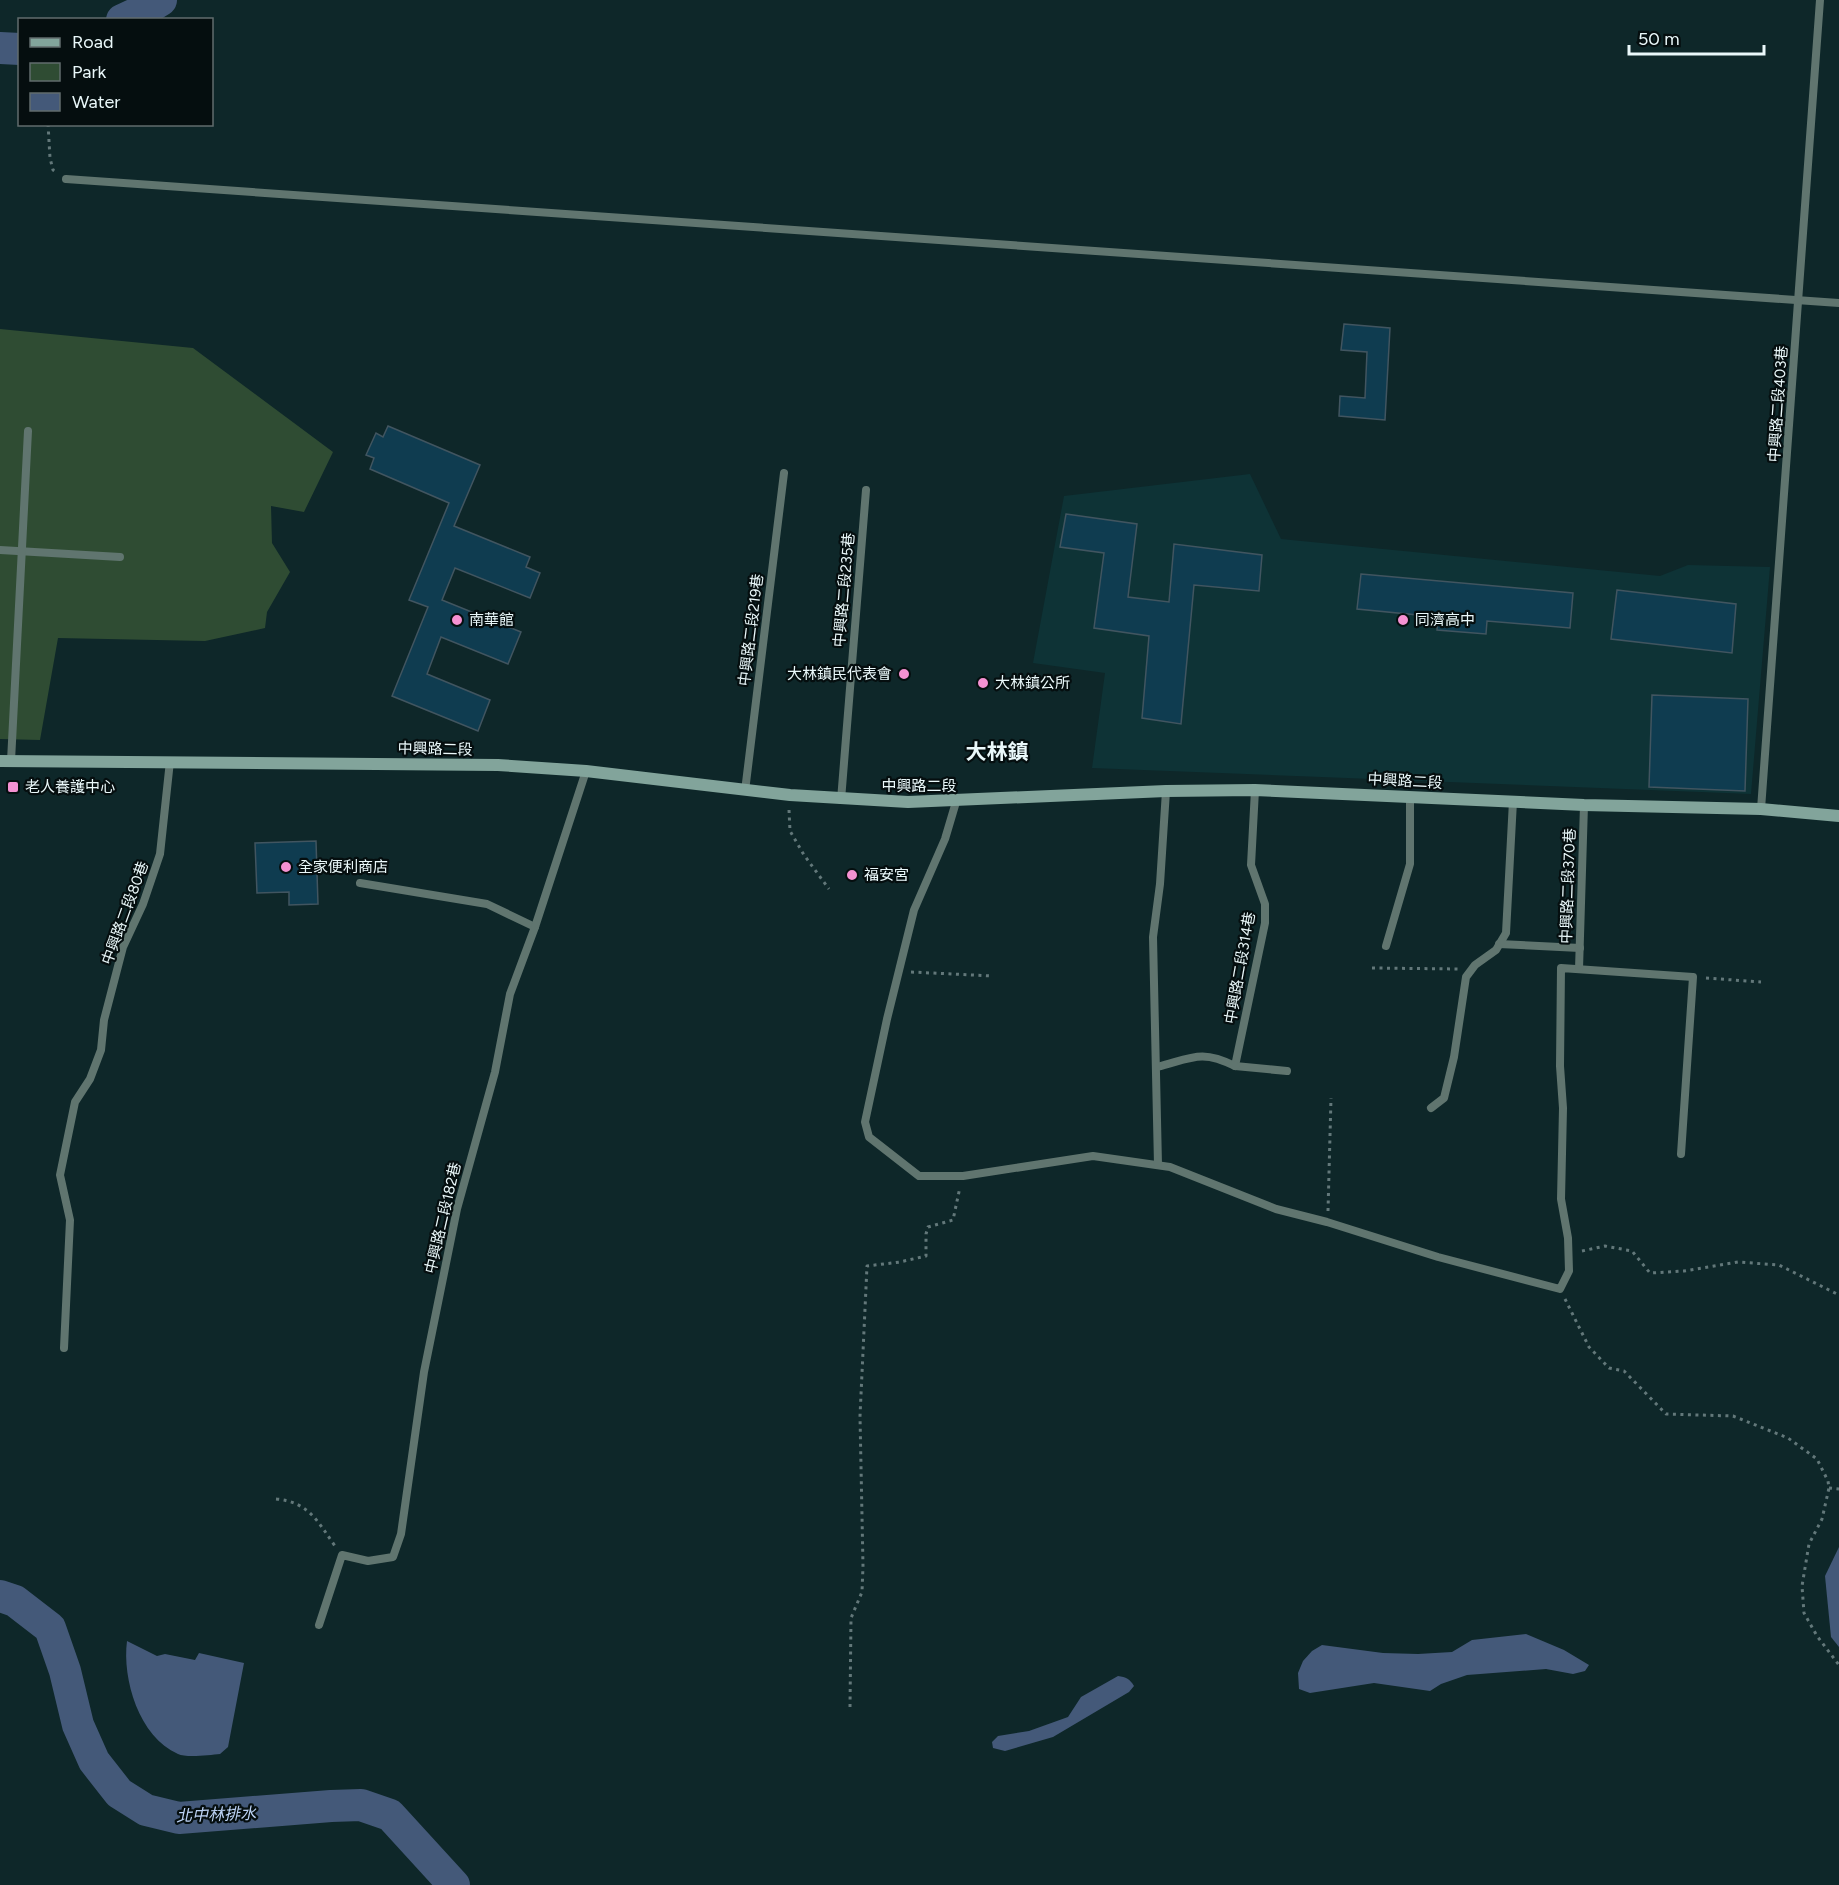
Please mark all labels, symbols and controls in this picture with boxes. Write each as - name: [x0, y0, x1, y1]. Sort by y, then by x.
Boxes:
- legend: [18, 18, 213, 126]
- scale bar: [1629, 18, 1764, 56]
- text: 50 m: [1638, 28, 1680, 50]
- text: Road: [72, 31, 113, 53]
- text: Park: [72, 61, 107, 83]
- text: Water: [72, 91, 120, 113]
- street label: 中興路二段403巷: [1765, 345, 1791, 463]
- street label: 中興路二段235巷: [830, 532, 858, 648]
- street label: 中興路二段219巷: [735, 573, 767, 687]
- place label: 南華館: [469, 611, 514, 629]
- place label: 同濟高中: [1415, 611, 1475, 629]
- marker: 南華館: [450, 613, 464, 627]
- marker: 同濟高中: [1396, 613, 1410, 627]
- place label: 大林鎮民代表會: [787, 665, 892, 683]
- marker: 大林鎮民代表會: [897, 667, 911, 681]
- place label: 大林鎮公所: [995, 674, 1070, 692]
- marker: 大林鎮公所: [976, 676, 990, 690]
- street label: 中興路二段: [397, 739, 473, 759]
- district label: 大林鎮: [966, 739, 1029, 764]
- street label: 中興路二段: [1367, 770, 1443, 792]
- street label: 中興路二段: [881, 777, 957, 795]
- place label: 老人養護中心: [25, 778, 115, 796]
- marker: 老人養護中心: [6, 780, 20, 794]
- street label: 中興路二段370巷: [1557, 828, 1579, 944]
- place label: 全家便利商店: [298, 858, 388, 876]
- street label: 中興路二段80巷: [98, 859, 152, 967]
- marker: 全家便利商店: [279, 860, 293, 874]
- place label: 福安宮: [864, 866, 909, 884]
- marker: 福安宮: [845, 868, 859, 882]
- street label: 中興路二段314巷: [1221, 910, 1259, 1026]
- street label: 中興路二段182巷: [421, 1161, 465, 1275]
- water label: 北中林排水: [176, 1804, 257, 1825]

